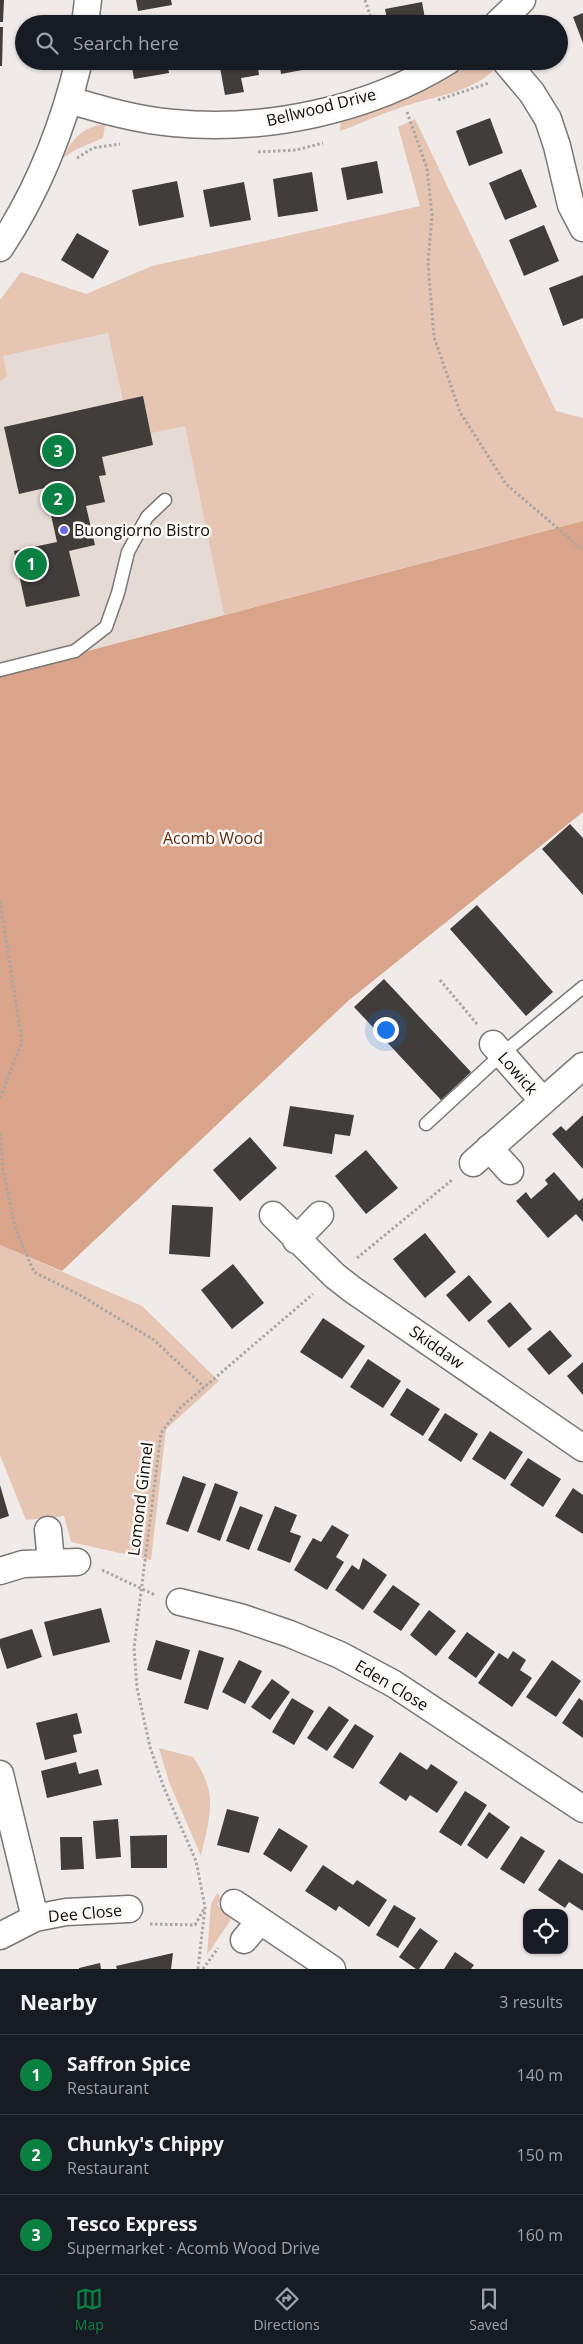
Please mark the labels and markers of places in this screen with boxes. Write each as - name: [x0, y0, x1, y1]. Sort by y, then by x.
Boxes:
- pin: 3: [42, 432, 74, 470]
- pin: 2: [42, 480, 74, 518]
- place label: Buongiorno Bistro: [74, 519, 210, 541]
- marker: Buongiorno Bistro: [58, 524, 70, 536]
- pin: 1: [15, 545, 47, 583]

